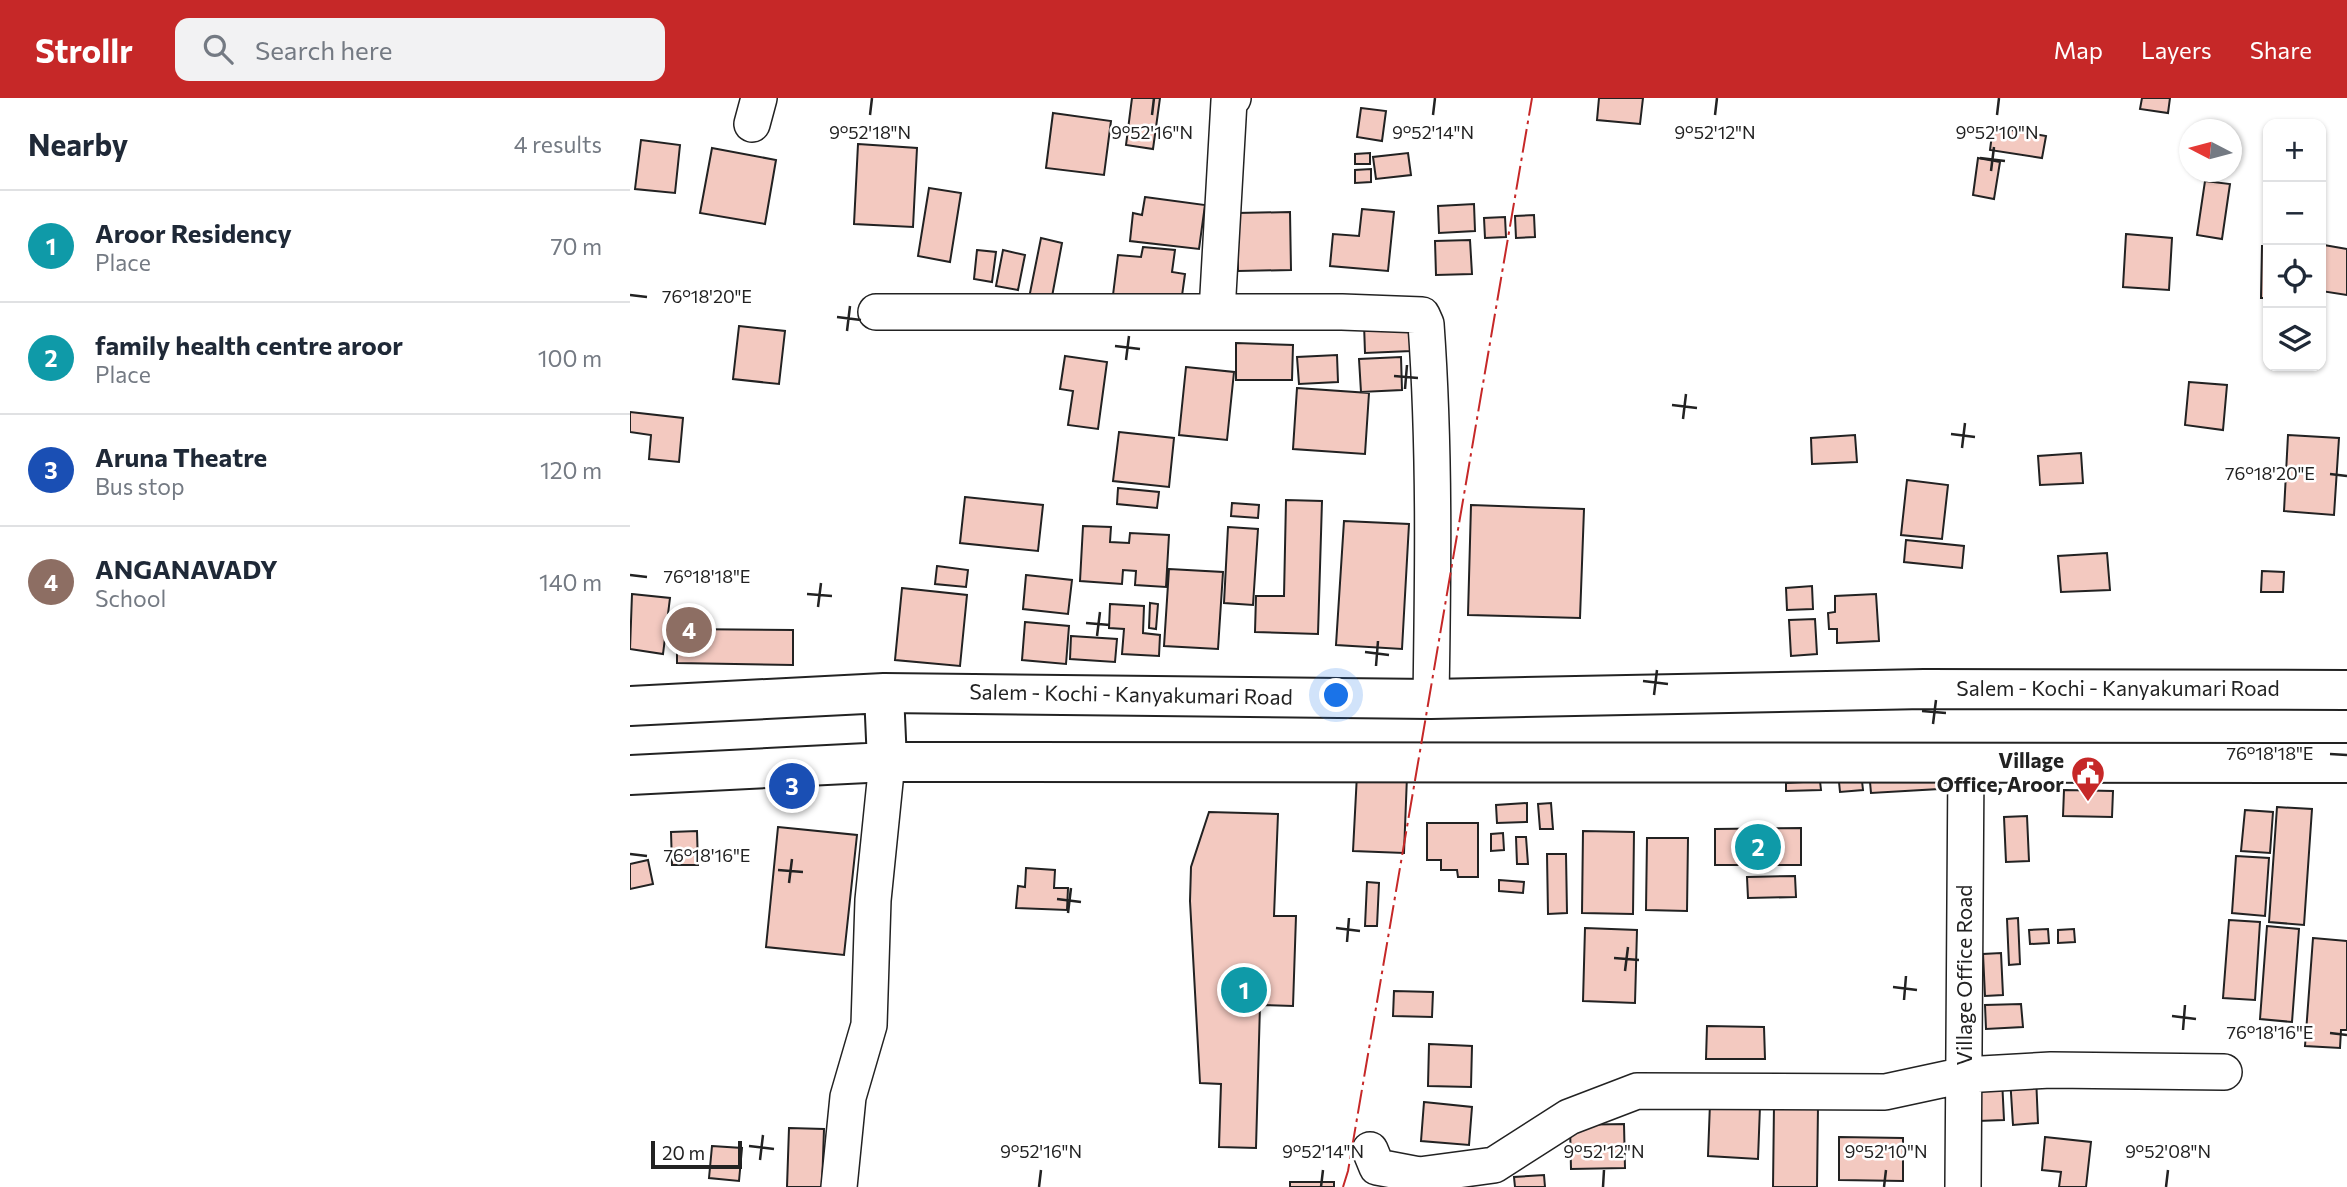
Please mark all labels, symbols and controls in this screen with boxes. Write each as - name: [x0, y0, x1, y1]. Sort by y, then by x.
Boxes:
- search box: [175, 18, 665, 81]
- text: Strollr: [35, 29, 133, 70]
- icon: search: [199, 30, 237, 68]
- text: Search here: [255, 34, 392, 65]
- text: Map: [2054, 35, 2103, 64]
- text: Layers: [2141, 35, 2212, 64]
- text: Share: [2250, 35, 2312, 64]
- north arrow: [2179, 119, 2242, 182]
- map controls: [2263, 119, 2326, 371]
- button: +: [2263, 119, 2326, 182]
- text: 9°52'18"N: [829, 121, 911, 143]
- text: 9°52'16"N: [1111, 121, 1193, 143]
- text: 9°52'14"N: [1392, 121, 1474, 143]
- text: 9°52'12"N: [1674, 121, 1756, 143]
- text: 9°52'10"N: [1955, 121, 2039, 143]
- text: Nearby: [28, 125, 128, 162]
- text: 4 results: [514, 130, 602, 158]
- button: −: [2263, 182, 2326, 245]
- text: Aroor Residency: [95, 217, 292, 248]
- text: 1: [46, 232, 56, 260]
- text: 70 m: [550, 232, 602, 260]
- button: locate: [2263, 245, 2326, 308]
- text: Place: [95, 248, 151, 276]
- text: 76°18'20"E: [662, 285, 752, 307]
- button: layers: [2263, 308, 2326, 371]
- text: family health centre aroor: [95, 329, 403, 360]
- text: 2: [44, 344, 58, 372]
- text: 100 m: [538, 344, 602, 372]
- text: Place: [95, 360, 151, 388]
- text: Aruna Theatre: [95, 441, 267, 472]
- text: 3: [44, 456, 58, 484]
- text: 120 m: [540, 456, 602, 484]
- text: 76°18'20"E: [2225, 462, 2315, 484]
- text: Bus stop: [95, 472, 185, 500]
- text: ANGANAVADY: [95, 553, 278, 584]
- text: 76°18'18"E: [663, 565, 751, 587]
- text: 4: [44, 568, 58, 596]
- text: 140 m: [539, 568, 602, 596]
- text: School: [95, 584, 166, 612]
- pin: 4: [666, 604, 712, 656]
- street label: Salem - Kochi - Kanyakumari Road: [1956, 675, 2280, 700]
- street label: Salem - Kochi - Kanyakumari Road: [969, 678, 1293, 709]
- your location: [1319, 678, 1353, 712]
- text: 76°18'18"E: [2226, 742, 2314, 764]
- place label: Village Office, Aroor: [1937, 747, 2064, 796]
- public building icon: Village Office, Aroor: [2069, 754, 2107, 803]
- pin: 3: [769, 760, 815, 812]
- pin: 2: [1735, 821, 1781, 873]
- text: 76°18'16"E: [663, 844, 751, 866]
- street label: Village Office Road: [1951, 885, 1976, 1065]
- pin: 1: [1221, 964, 1267, 1016]
- text: 76°18'16"E: [2226, 1021, 2314, 1043]
- scale bar: [651, 1138, 742, 1170]
- text: 9°52'16"N: [1000, 1140, 1082, 1162]
- text: 9°52'14"N: [1282, 1140, 1364, 1162]
- text: 9°52'12"N: [1563, 1140, 1645, 1162]
- text: 9°52'10"N: [1844, 1140, 1928, 1162]
- text: 9°52'08"N: [2125, 1140, 2211, 1162]
- text: 20 m: [662, 1141, 705, 1164]

